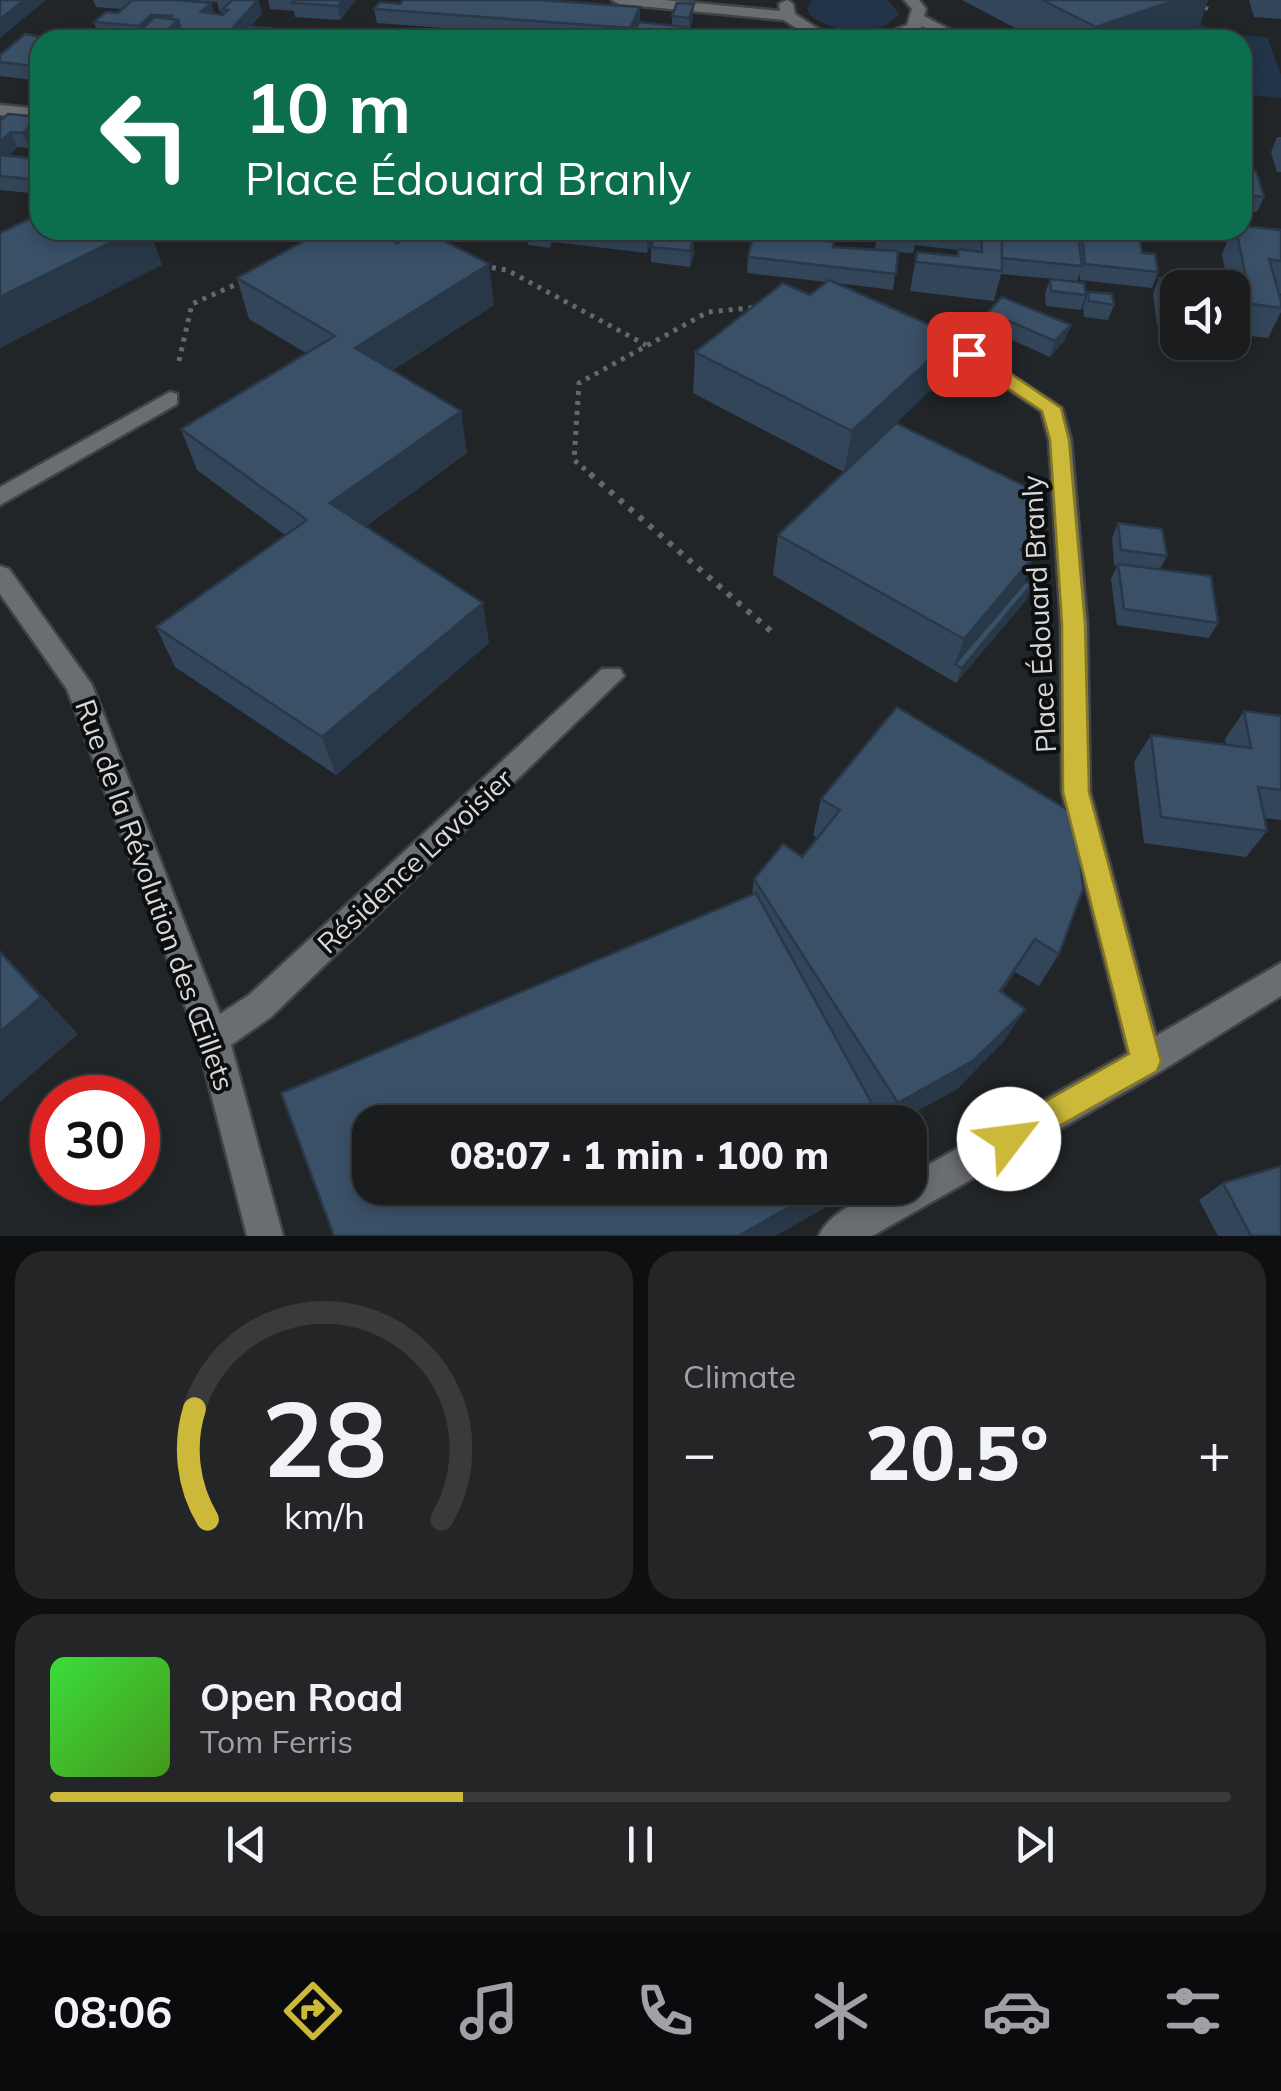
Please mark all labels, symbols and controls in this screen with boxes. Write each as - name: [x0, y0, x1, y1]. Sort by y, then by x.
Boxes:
- text: 10 m: [245, 63, 411, 151]
- icon: left: [80, 70, 210, 200]
- text: Place Édouard Branly: [245, 150, 691, 206]
- map controls: [1160, 270, 1250, 360]
- button: sound: [1160, 270, 1250, 360]
- pin: [927, 312, 1012, 397]
- icon: arrive: [942, 327, 997, 382]
- street label: Place Édouard Branly: [1014, 474, 1063, 754]
- street label: Rue de la Révolution des Œillets: [68, 694, 243, 1095]
- street label: Résidence Lavoisier: [310, 760, 520, 960]
- speed limit sign: 30: [30, 1075, 160, 1205]
- position arrow: [957, 1087, 1061, 1191]
- text: 08:07 · 1 min · 100 m: [450, 1131, 829, 1179]
- text: Climate: [683, 1356, 796, 1396]
- text: 28: [262, 1372, 386, 1503]
- text: 20.5°: [865, 1405, 1049, 1499]
- text: −: [683, 1418, 716, 1487]
- text: +: [1198, 1418, 1231, 1487]
- text: km/h: [284, 1493, 364, 1538]
- text: Open Road: [200, 1673, 403, 1721]
- text: Tom Ferris: [200, 1721, 353, 1761]
- icon: previous: [219, 1817, 274, 1872]
- icon: pause: [613, 1817, 668, 1872]
- icon: next: [1007, 1817, 1062, 1872]
- icon: directions: [278, 1976, 348, 2046]
- icon: music: [454, 1976, 524, 2046]
- icon: phone: [630, 1976, 700, 2046]
- icon: climate: [806, 1976, 876, 2046]
- icon: car: [982, 1976, 1052, 2046]
- icon: filters: [1158, 1976, 1228, 2046]
- text: 08:06: [53, 1983, 172, 2039]

